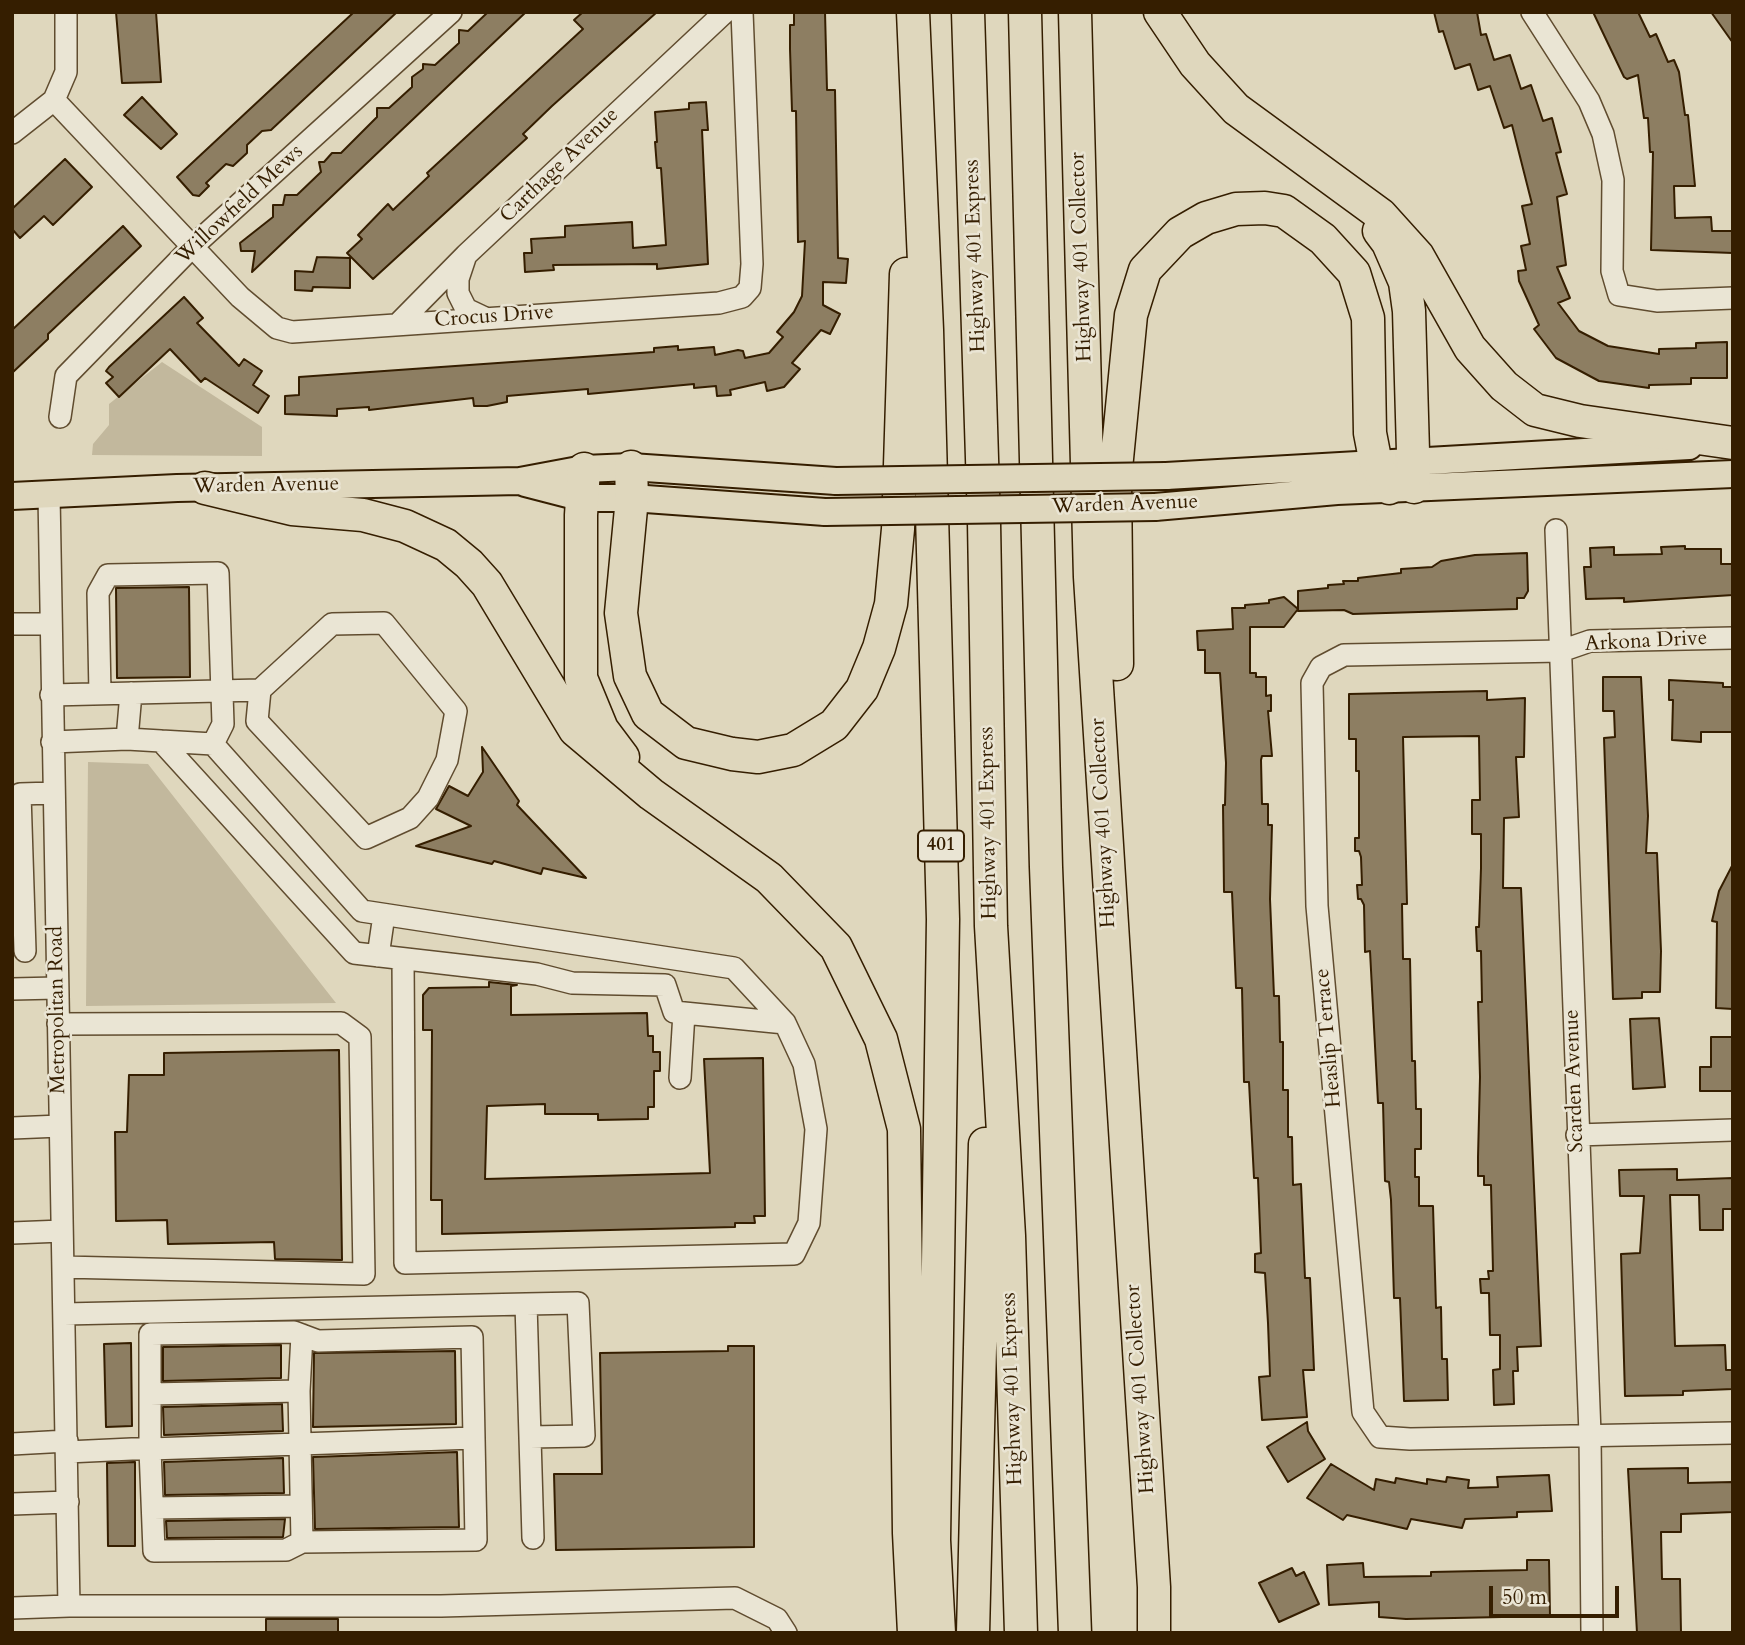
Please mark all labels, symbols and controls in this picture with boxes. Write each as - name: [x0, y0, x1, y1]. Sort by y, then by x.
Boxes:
- street label: Carthage Avenue: [495, 103, 625, 229]
- street label: Willowfield Mews: [171, 140, 309, 270]
- street label: Highway 401 Collector: [1066, 152, 1098, 362]
- street label: Highway 401 Express: [960, 159, 992, 353]
- street label: Crocus Drive: [433, 300, 555, 334]
- street label: Warden Avenue: [193, 472, 339, 500]
- street label: Warden Avenue: [1051, 490, 1199, 520]
- street label: Arkona Drive: [1584, 626, 1708, 658]
- street label: Highway 401 Collector: [1086, 717, 1122, 929]
- street label: Highway 401 Express: [975, 726, 1003, 920]
- road number: 401: [918, 831, 964, 862]
- street label: Metropolitan Road: [44, 926, 72, 1094]
- street label: Heaslip Terrace: [1310, 967, 1348, 1109]
- street label: Scarden Avenue: [1560, 1009, 1590, 1153]
- street label: Highway 401 Collector: [1121, 1283, 1161, 1495]
- street label: Highway 401 Express: [997, 1292, 1029, 1486]
- scale bar: [1493, 1572, 1622, 1616]
- text: 50 m: [1502, 1583, 1547, 1612]

